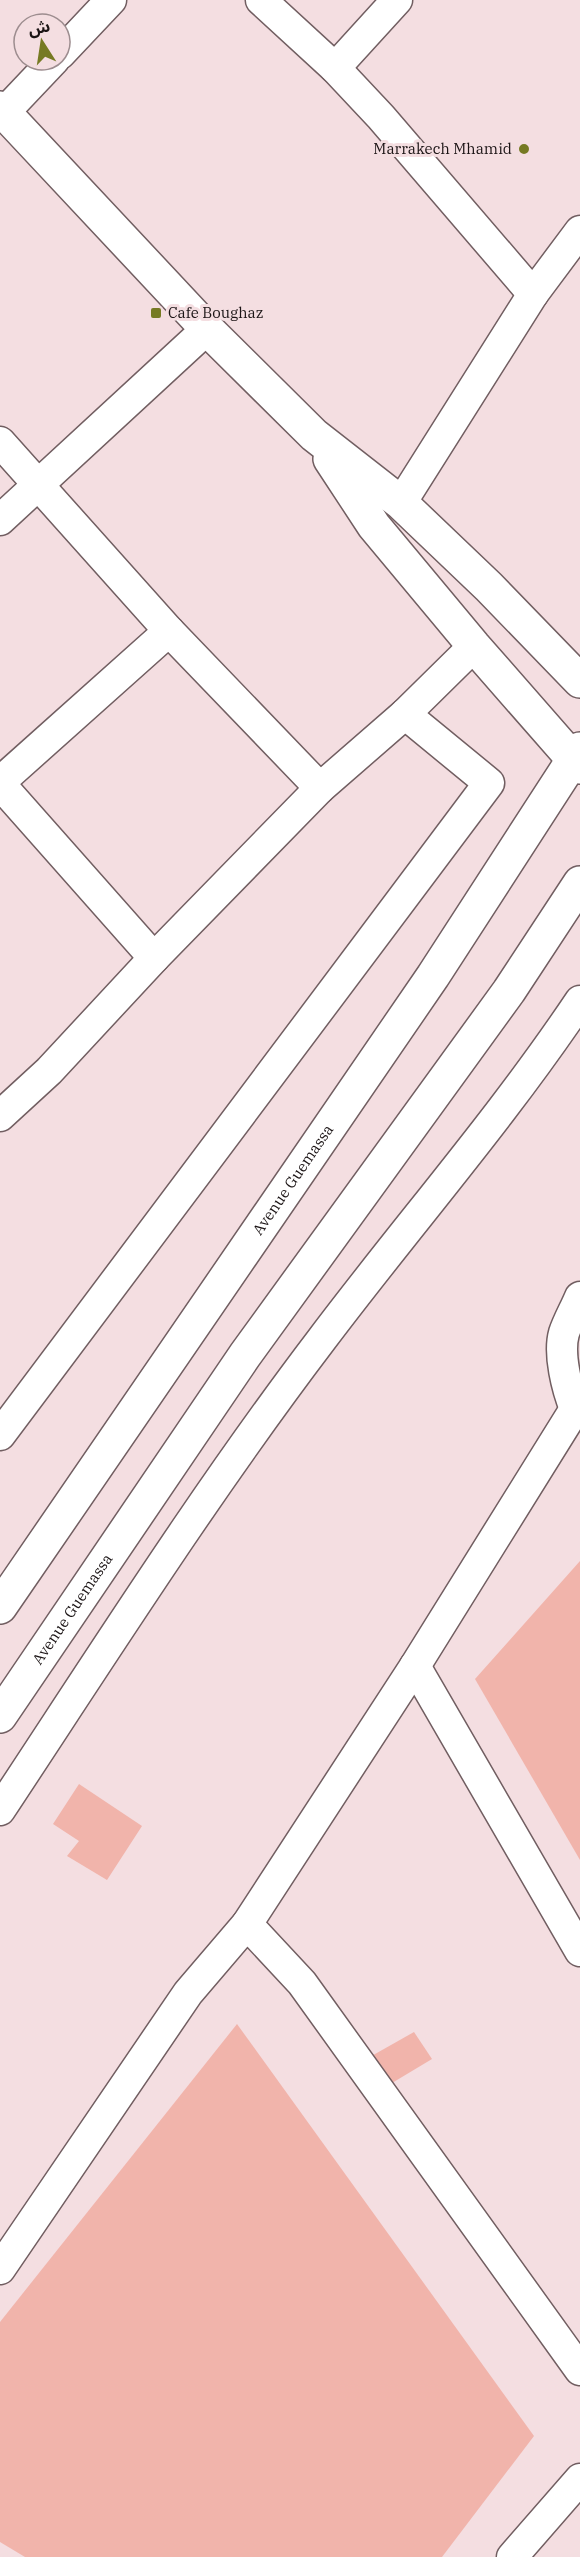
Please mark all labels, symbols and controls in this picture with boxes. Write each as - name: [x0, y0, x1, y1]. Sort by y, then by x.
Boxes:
- north arrow: [12, 12, 72, 72]
- text: ش: [26, 15, 52, 39]
- place label: Marrakech Mhamid: [373, 139, 512, 158]
- marker: Marrakech Mhamid: [517, 142, 531, 156]
- place label: Cafe Boughaz: [168, 303, 263, 322]
- marker: Cafe Boughaz: [149, 306, 163, 320]
- street label: Avenue Guemassa: [248, 1121, 337, 1238]
- street label: Avenue Guemassa: [28, 1550, 116, 1668]

